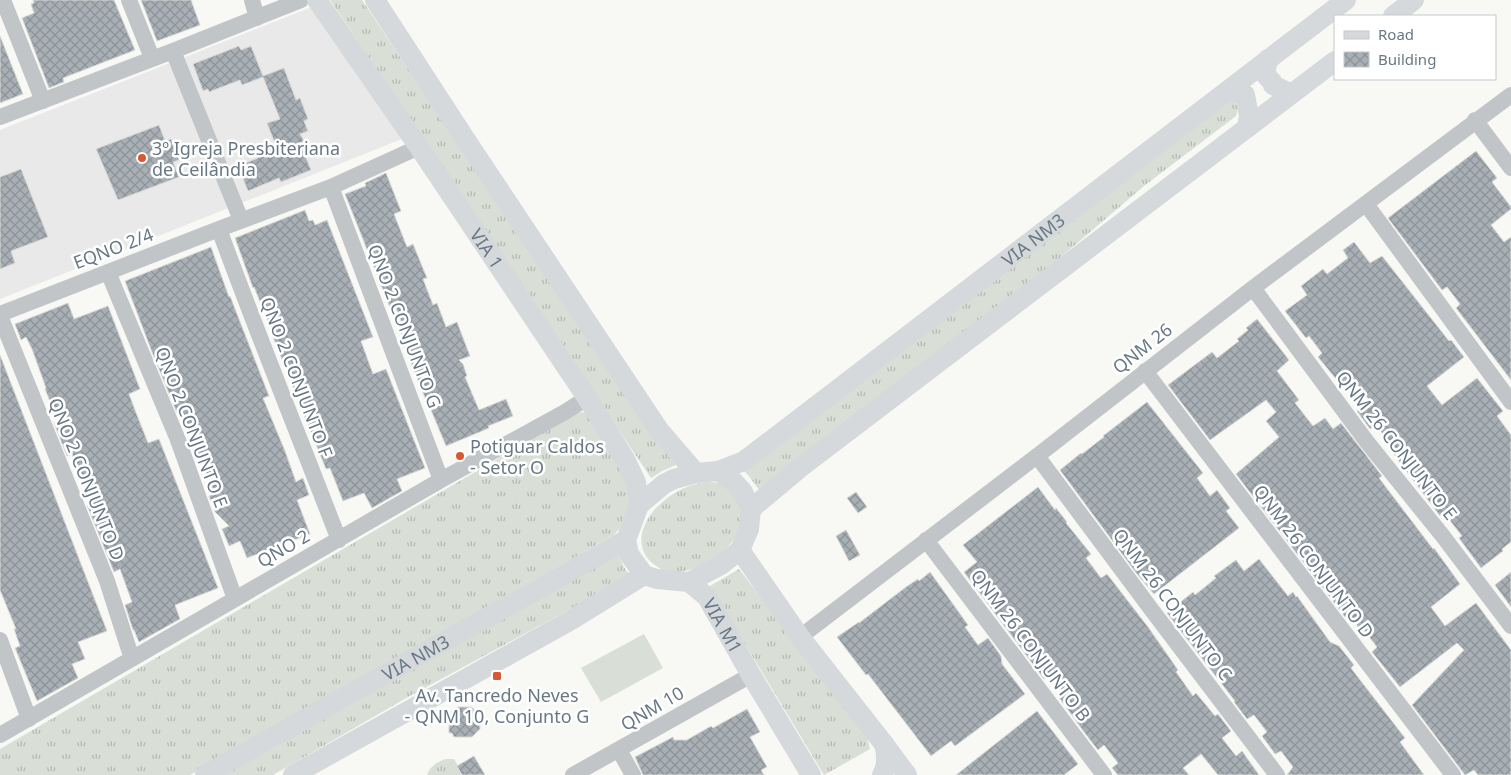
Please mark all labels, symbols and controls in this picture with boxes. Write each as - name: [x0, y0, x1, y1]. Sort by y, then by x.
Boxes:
- legend: [1334, 15, 1496, 80]
- text: Road: [1378, 24, 1414, 44]
- text: Building: [1378, 49, 1436, 69]
- place label: 3º Igreja Presbiteriana de Ceilândia: [152, 136, 340, 181]
- marker: 3º Igreja Presbiteriana de Ceilândia: [136, 152, 148, 164]
- street label: VIA NM3: [997, 208, 1070, 271]
- street label: EQNO 2/4: [70, 222, 156, 274]
- street label: VIA 1: [465, 224, 509, 273]
- street label: QNO 2 CONJUNTO G: [363, 241, 447, 411]
- street label: QNO 2 CONJUNTO F: [255, 293, 339, 461]
- street label: QNM 26: [1107, 317, 1177, 379]
- street label: QNO 2 CONJUNTO E: [150, 343, 234, 511]
- street label: QNM 26 CONJUNTO E: [1331, 366, 1463, 524]
- street label: QNO 2 CONJUNTO D: [43, 394, 131, 564]
- place label: Potiguar Caldos - Setor O: [470, 434, 604, 479]
- marker: Potiguar Caldos - Setor O: [454, 450, 466, 462]
- street label: QNM 26 CONJUNTO D: [1248, 479, 1380, 643]
- street label: QNO 2: [252, 523, 314, 573]
- street label: QNM 26 CONJUNTO C: [1108, 523, 1238, 685]
- street label: QNM 26 CONJUNTO B: [966, 564, 1096, 726]
- street label: VIA M1: [698, 593, 748, 657]
- street label: VIA NM3: [378, 629, 453, 686]
- marker: Av. Tancredo Neves - QNM 10, Conjunto G: [491, 670, 503, 682]
- street label: QNM 10: [616, 680, 688, 736]
- place label: Av. Tancredo Neves - QNM 10, Conjunto G: [405, 683, 589, 728]

